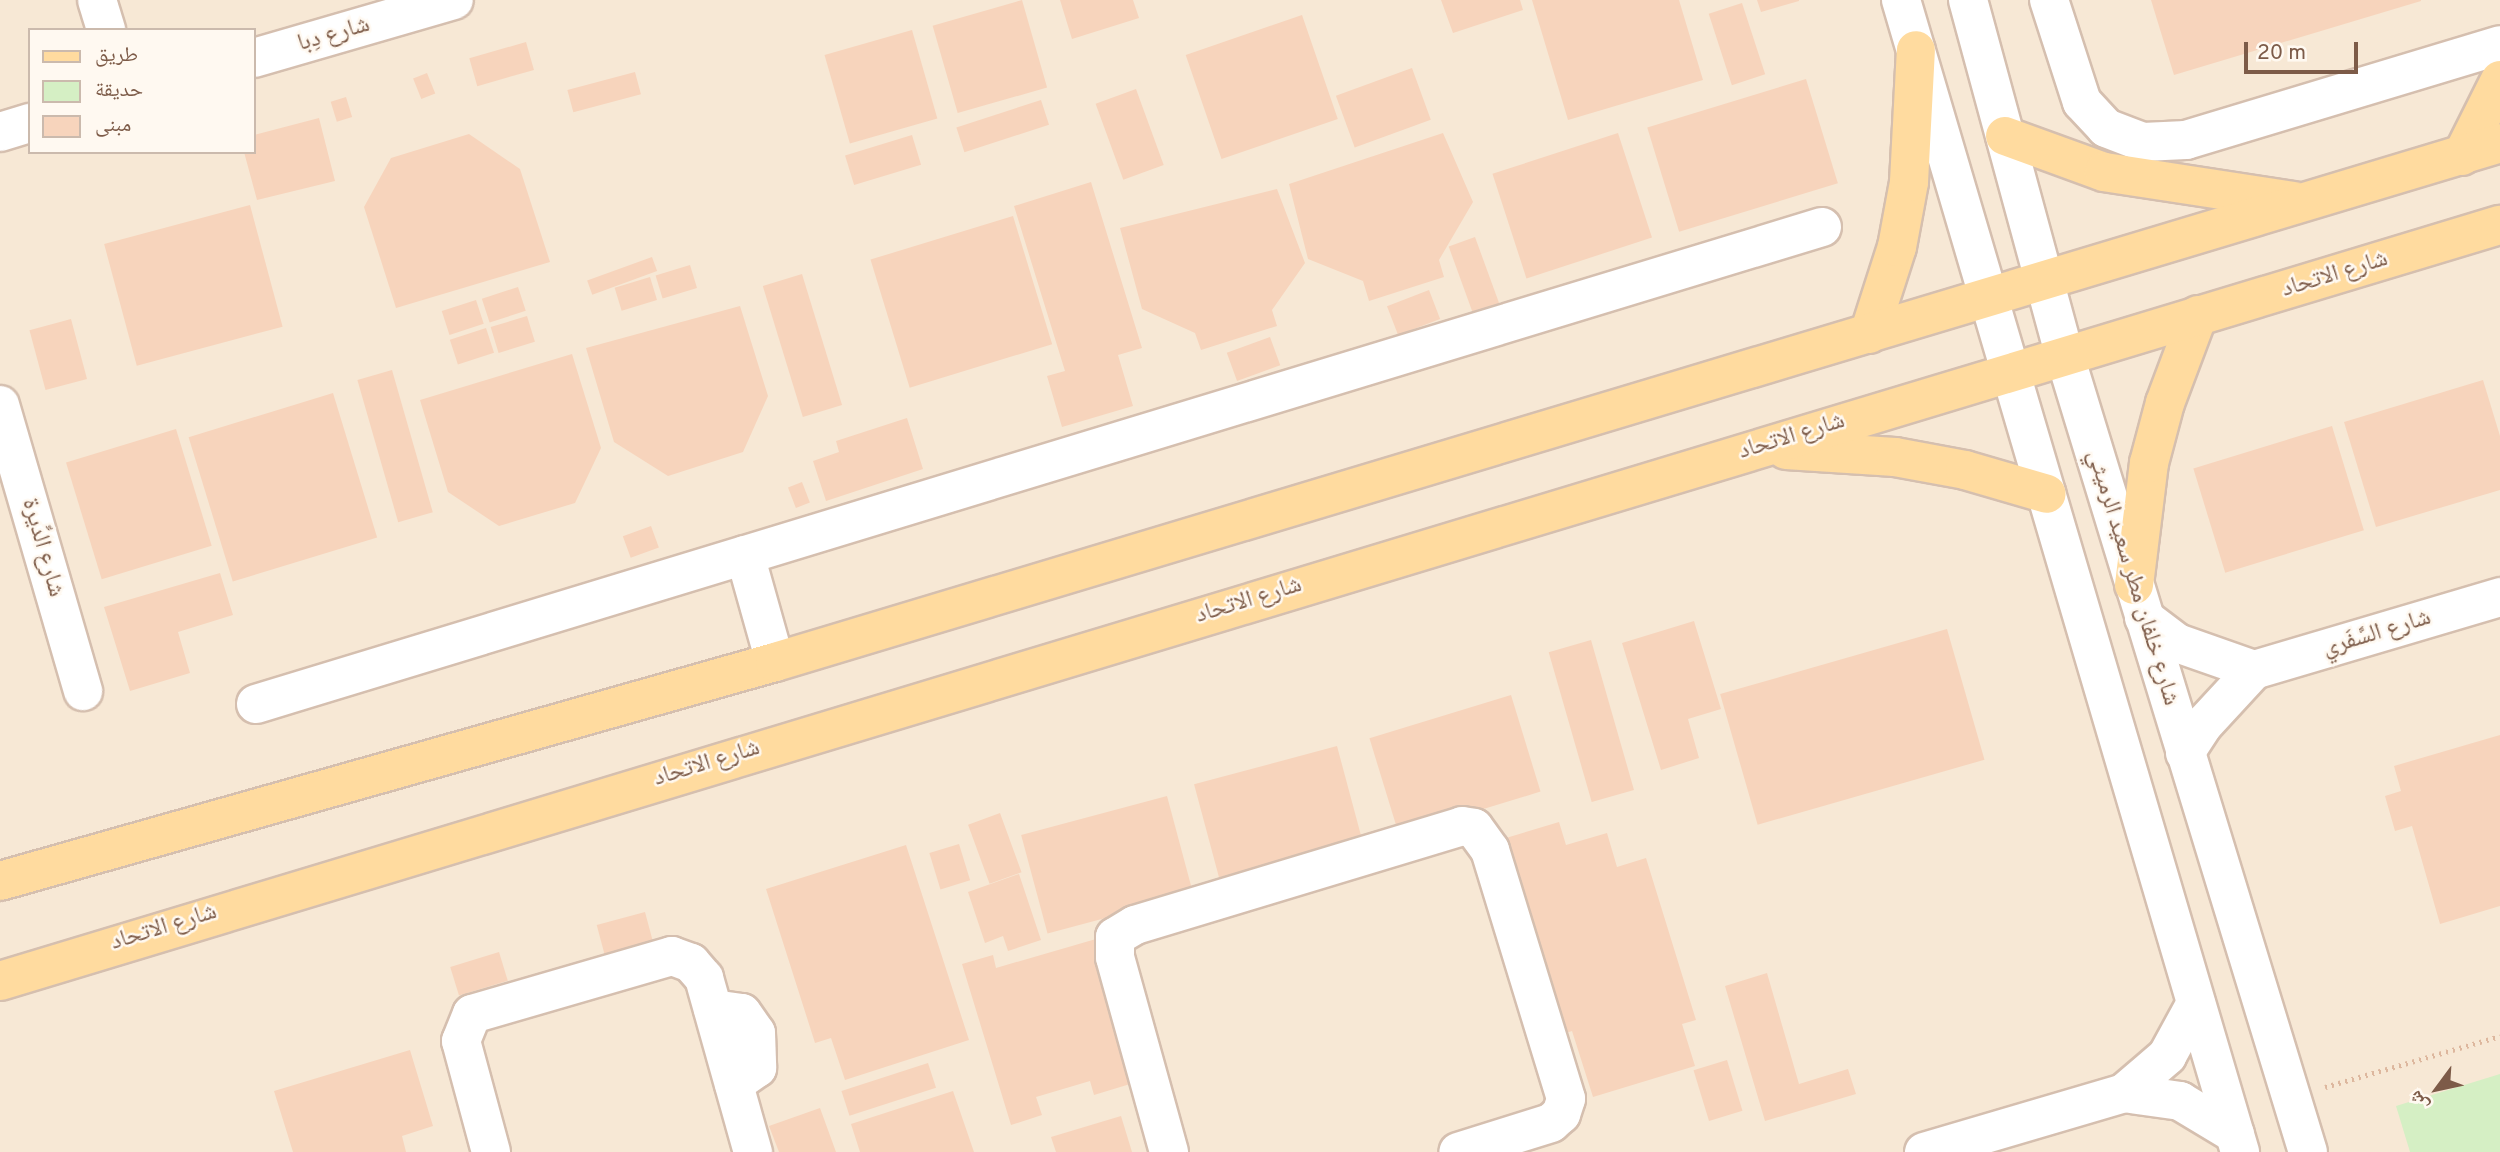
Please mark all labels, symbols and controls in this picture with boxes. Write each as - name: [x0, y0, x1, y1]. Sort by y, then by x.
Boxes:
- street label: شارع دِبا: [295, 11, 373, 59]
- legend: [28, 28, 256, 154]
- scale bar: [2248, 28, 2362, 72]
- text: 20 m: [2257, 40, 2306, 67]
- text: طريق: [95, 42, 138, 69]
- text: حديقة: [95, 77, 143, 104]
- text: مبنى: [95, 112, 131, 139]
- street label: شارع الاتحاد: [2278, 245, 2392, 305]
- street label: شارع الاتحاد: [1735, 407, 1849, 467]
- street label: شارع خلفان مطر سعيد الرميثي: [2079, 447, 2185, 709]
- street label: شارع الدِّيرة: [14, 495, 70, 601]
- street label: شارع الاتحاد: [1192, 571, 1306, 631]
- street label: شارع السَّفَري: [2319, 604, 2435, 664]
- street label: شارع الاتحاد: [650, 734, 764, 794]
- street label: شارع الاتحاد: [107, 898, 221, 958]
- north arrow: [2402, 1054, 2472, 1124]
- text: ش: [2404, 1085, 2435, 1115]

